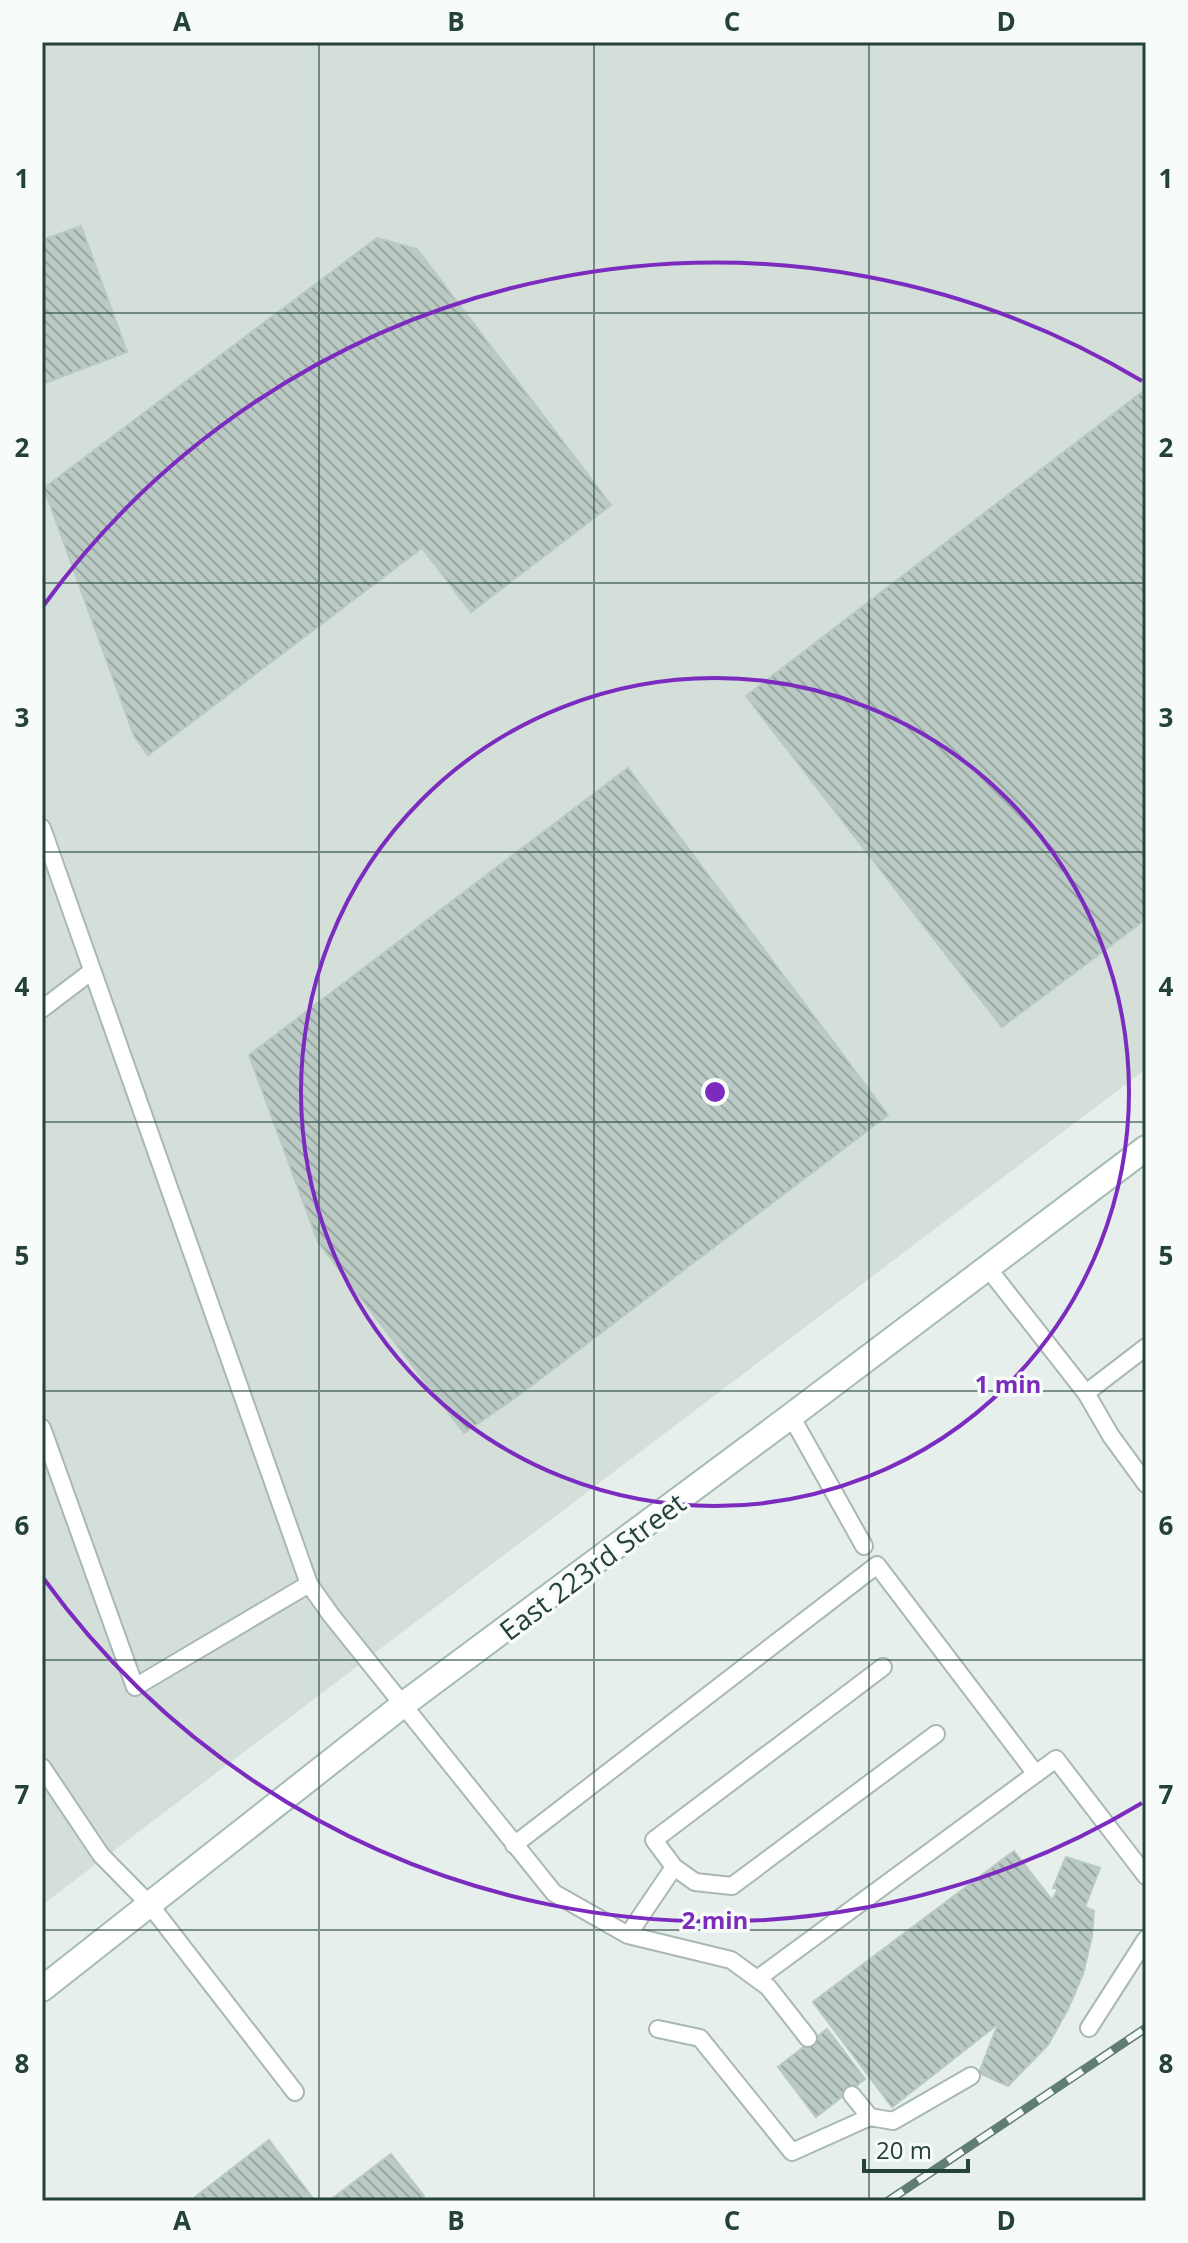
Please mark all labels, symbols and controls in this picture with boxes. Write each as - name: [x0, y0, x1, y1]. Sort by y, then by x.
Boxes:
- text: A: [173, 3, 191, 39]
- text: B: [447, 3, 465, 39]
- text: C: [724, 3, 740, 39]
- text: D: [996, 3, 1016, 39]
- text: 1: [15, 160, 29, 196]
- text: 1: [1159, 160, 1173, 196]
- text: 2: [15, 429, 30, 465]
- text: 2: [1159, 429, 1174, 465]
- text: 3: [15, 699, 29, 735]
- text: 3: [1159, 699, 1173, 735]
- text: 4: [15, 968, 30, 1004]
- text: 4: [1159, 968, 1174, 1004]
- centre of rings: [701, 1078, 729, 1106]
- text: 5: [15, 1237, 29, 1273]
- text: 5: [1159, 1237, 1173, 1273]
- text: 1 min: [975, 1367, 1041, 1400]
- street label: East 223rd Street: [491, 1483, 693, 1649]
- text: 6: [15, 1507, 30, 1543]
- text: 6: [1159, 1507, 1174, 1543]
- text: 7: [15, 1776, 30, 1812]
- text: 7: [1159, 1776, 1174, 1812]
- text: 2 min: [682, 1903, 748, 1936]
- text: 8: [15, 2045, 29, 2081]
- text: 8: [1159, 2045, 1173, 2081]
- scale bar: [864, 2123, 968, 2173]
- text: 20 m: [876, 2133, 932, 2166]
- text: A: [173, 2202, 191, 2238]
- text: B: [447, 2202, 465, 2238]
- text: C: [724, 2202, 740, 2238]
- text: D: [996, 2202, 1016, 2238]

